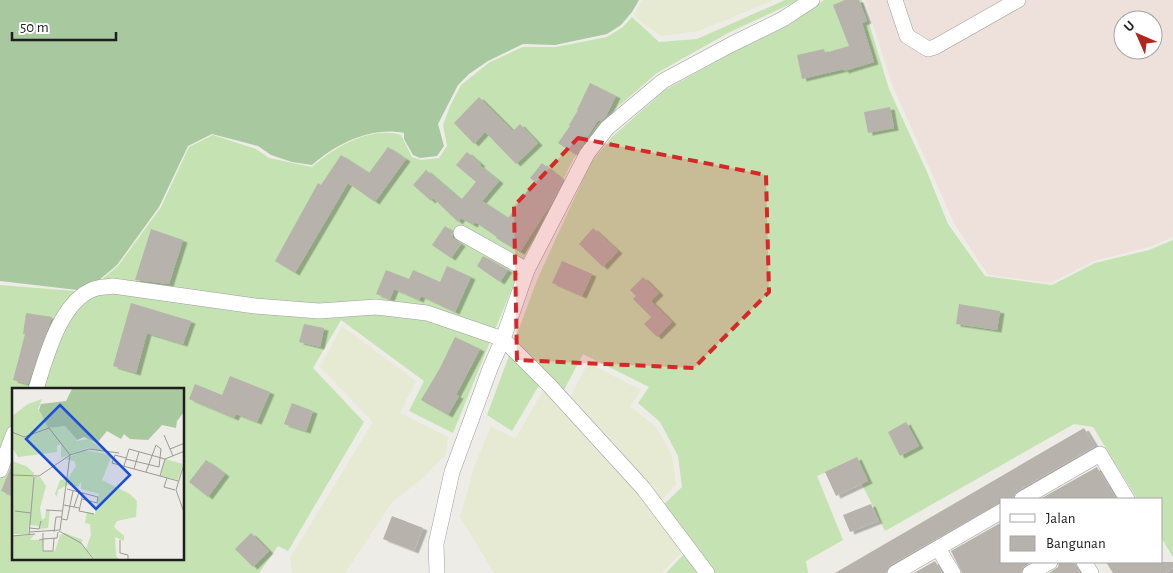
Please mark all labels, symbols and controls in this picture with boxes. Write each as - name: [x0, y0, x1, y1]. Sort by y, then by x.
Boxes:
- scale bar: [12, 10, 116, 42]
- north arrow: [1113, 10, 1163, 60]
- text: U: [1121, 18, 1138, 35]
- text: 50 m: [20, 20, 49, 35]
- inset map: [12, 388, 185, 560]
- legend: [1000, 498, 1163, 563]
- text: Jalan: [1046, 511, 1076, 526]
- text: Bangunan: [1046, 536, 1106, 551]

